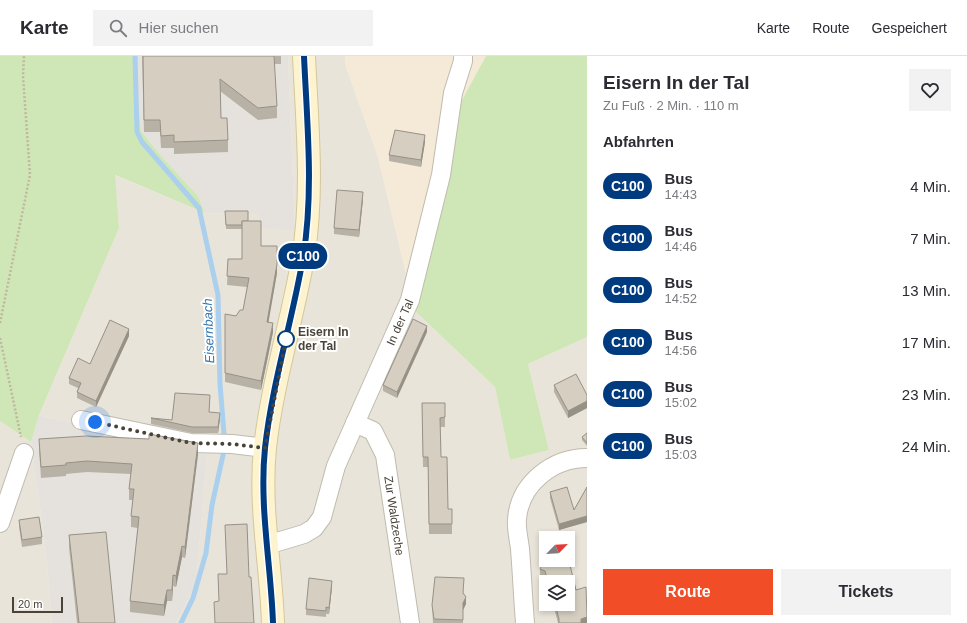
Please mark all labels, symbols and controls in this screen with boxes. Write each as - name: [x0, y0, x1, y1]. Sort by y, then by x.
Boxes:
- search box: [93, 10, 373, 46]
- text: Karte: [20, 17, 69, 38]
- icon: search: [107, 17, 129, 39]
- text: Hier suchen: [139, 19, 219, 36]
- text: Karte: [757, 20, 790, 36]
- text: Route: [812, 20, 850, 36]
- text: Gespeichert: [872, 20, 947, 36]
- button: heart: [909, 69, 951, 111]
- text: Eisern In der Tal: [603, 72, 749, 93]
- text: Zu Fuß · 2 Min. · 110 m: [603, 98, 739, 113]
- text: Abfahrten: [603, 133, 674, 150]
- text: Bus: [664, 170, 693, 187]
- text: C100: [611, 178, 644, 194]
- text: 4 Min.: [910, 178, 951, 195]
- text: 14:43: [664, 187, 697, 202]
- text: Bus: [664, 222, 693, 239]
- text: C100: [611, 230, 644, 246]
- text: 7 Min.: [910, 230, 951, 247]
- text: 14:46: [664, 239, 697, 254]
- line badge: C100: [275, 243, 331, 269]
- text: C100: [286, 248, 320, 264]
- text: Bus: [664, 274, 693, 291]
- text: C100: [611, 282, 644, 298]
- text: 13 Min.: [902, 282, 951, 299]
- text: 14:52: [664, 291, 697, 306]
- street label: In der Tal: [384, 297, 416, 348]
- water label: Eisernbach: [200, 298, 217, 364]
- place label: Eisern In der Tal: [298, 325, 349, 353]
- text: Bus: [664, 326, 693, 343]
- marker: Eisern In der Tal: [277, 330, 295, 348]
- text: C100: [611, 334, 644, 350]
- text: 17 Min.: [902, 334, 951, 351]
- text: 14:56: [664, 343, 697, 358]
- text: Bus: [664, 378, 693, 395]
- text: C100: [611, 386, 644, 402]
- text: 23 Min.: [902, 386, 951, 403]
- text: 15:02: [664, 395, 697, 410]
- your location: [85, 412, 105, 432]
- text: Bus: [664, 430, 693, 447]
- text: C100: [611, 438, 644, 454]
- text: 24 Min.: [902, 438, 951, 455]
- text: 15:03: [664, 447, 697, 462]
- street label: Zur Waldzeche: [381, 475, 407, 557]
- north arrow: [539, 531, 575, 567]
- map controls: [539, 531, 575, 611]
- button: Route: [603, 569, 773, 615]
- button: Tickets: [781, 569, 951, 615]
- button: layers: [539, 575, 575, 611]
- scale bar: [12, 595, 63, 614]
- text: 20 m: [18, 598, 42, 610]

